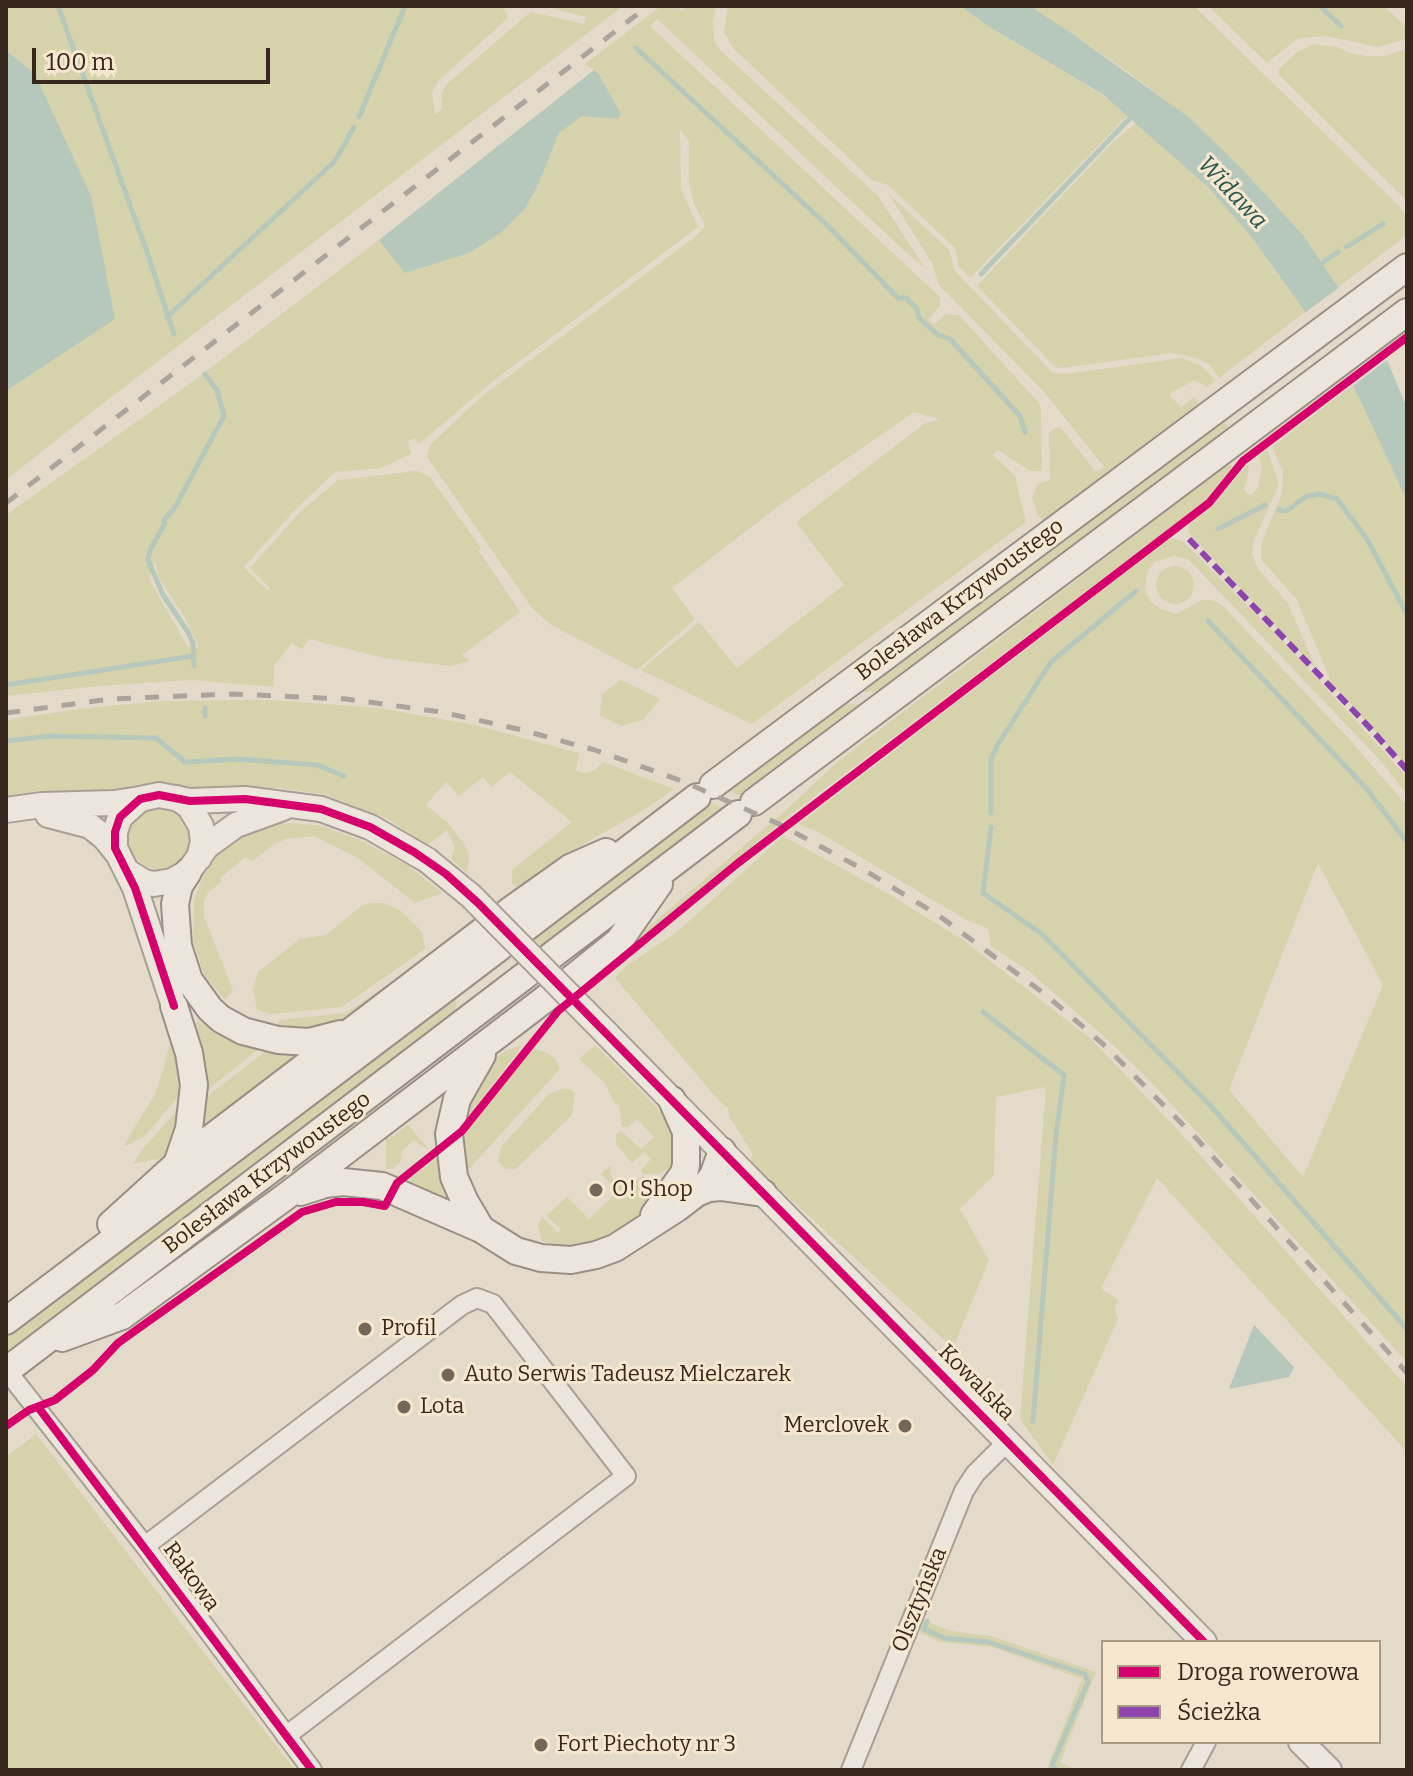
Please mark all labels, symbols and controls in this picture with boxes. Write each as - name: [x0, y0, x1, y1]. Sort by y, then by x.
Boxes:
- scale bar: [36, 32, 274, 82]
- text: 100 m: [46, 48, 114, 76]
- water label: Widawa: [1191, 151, 1273, 235]
- street label: Bolesława Krzywoustego: [851, 513, 1069, 687]
- street label: Bolesława Krzywoustego: [158, 1086, 376, 1260]
- place label: O! Shop: [612, 1177, 693, 1203]
- marker: O! Shop: [587, 1181, 605, 1199]
- place label: Profil: [381, 1316, 437, 1342]
- marker: Profil: [356, 1320, 374, 1338]
- street label: Kowalska: [932, 1339, 1020, 1427]
- place label: Auto Serwis Tadeusz Mielczarek: [464, 1362, 791, 1388]
- marker: Auto Serwis Tadeusz Mielczarek: [439, 1366, 457, 1384]
- place label: Lota: [420, 1394, 464, 1420]
- marker: Lota: [395, 1398, 413, 1416]
- place label: Merclovek: [783, 1413, 889, 1439]
- marker: Merclovek: [896, 1417, 914, 1435]
- street label: Rakowa: [157, 1537, 225, 1617]
- street label: Olsztyńska: [887, 1543, 953, 1657]
- legend: [1101, 1640, 1381, 1744]
- text: Droga rowerowa: [1177, 1658, 1359, 1686]
- text: Ścieżka: [1177, 1698, 1261, 1726]
- place label: Fort Piechoty nr 3: [557, 1732, 736, 1758]
- marker: Fort Piechoty nr 3: [532, 1736, 550, 1754]

